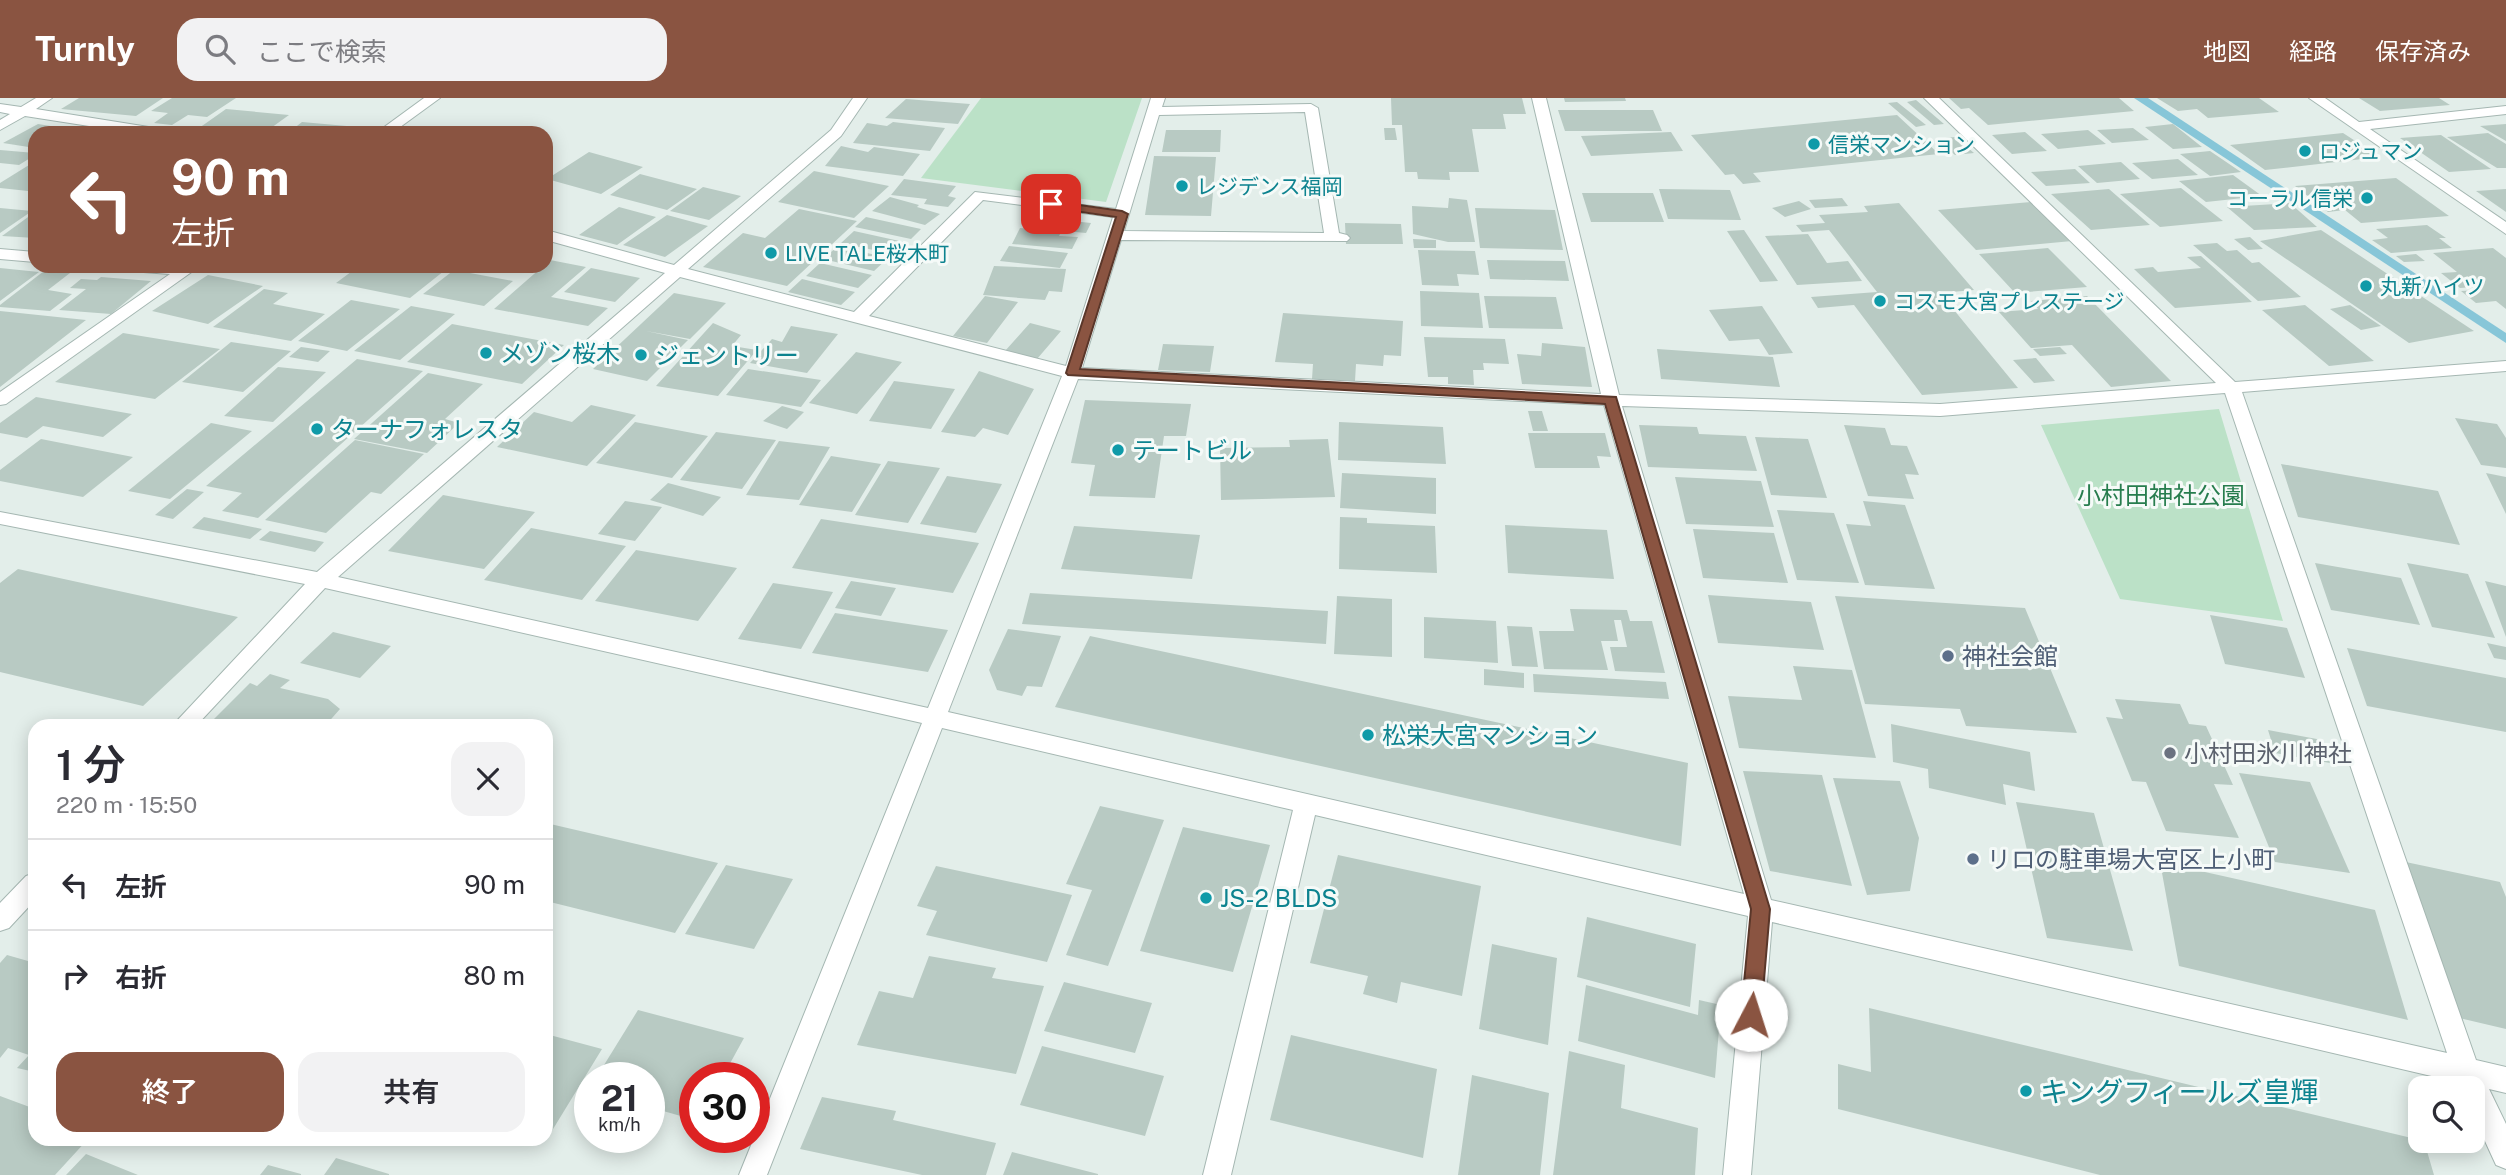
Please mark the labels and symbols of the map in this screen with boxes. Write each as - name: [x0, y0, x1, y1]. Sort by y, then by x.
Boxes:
- place label: 信栄マンション: [1828, 132, 1975, 157]
- marker: 信栄マンション: [1806, 136, 1822, 152]
- place label: ロジュマン: [2319, 139, 2423, 164]
- marker: ロジュマン: [2297, 143, 2313, 159]
- pin: [1021, 174, 1081, 234]
- place label: レジデンス福岡: [1196, 174, 1343, 199]
- marker: レジデンス福岡: [1174, 178, 1190, 194]
- place label: コーラル信栄: [2227, 186, 2353, 211]
- marker: コーラル信栄: [2359, 190, 2375, 206]
- place label: LIVE TALE桜木町: [785, 241, 949, 266]
- marker: LIVE TALE桜木町: [763, 245, 779, 261]
- place label: 丸新ハイツ: [2380, 274, 2485, 299]
- marker: 丸新ハイツ: [2358, 278, 2374, 294]
- place label: コスモ大宮プレステージ: [1894, 289, 2125, 314]
- marker: コスモ大宮プレステージ: [1872, 293, 1888, 309]
- place label: メゾン桜木: [500, 339, 620, 367]
- place label: ジェントリー: [655, 341, 799, 369]
- marker: メゾン桜木: [478, 345, 494, 361]
- marker: ジェントリー: [633, 347, 649, 363]
- place label: ターナフォレスタ: [331, 415, 523, 443]
- marker: ターナフォレスタ: [309, 421, 325, 437]
- place label: テートビル: [1132, 436, 1252, 464]
- marker: テートビル: [1110, 442, 1126, 458]
- park label: 小村田神社公園: [2077, 481, 2245, 509]
- place label: 神社会館: [1962, 642, 2058, 670]
- marker: 神社会館: [1940, 648, 1956, 664]
- place label: 松栄大宮マンション: [1382, 721, 1598, 749]
- marker: 松栄大宮マンション: [1360, 727, 1376, 743]
- place label: 小村田氷川神社: [2184, 739, 2352, 767]
- marker: 小村田氷川神社: [2162, 745, 2178, 761]
- place label: リロの駐車場大宮区上小町: [1987, 845, 2275, 873]
- marker: リロの駐車場大宮区上小町: [1965, 851, 1981, 867]
- place label: JS-2 BLDS: [1220, 884, 1337, 912]
- marker: JS-2 BLDS: [1198, 890, 1214, 906]
- position arrow: [1714, 978, 1788, 1052]
- speed limit sign: 30: [679, 1062, 770, 1153]
- place label: キングフィールズ皇輝: [2040, 1075, 2319, 1108]
- marker: キングフィールズ皇輝: [2018, 1083, 2034, 1099]

